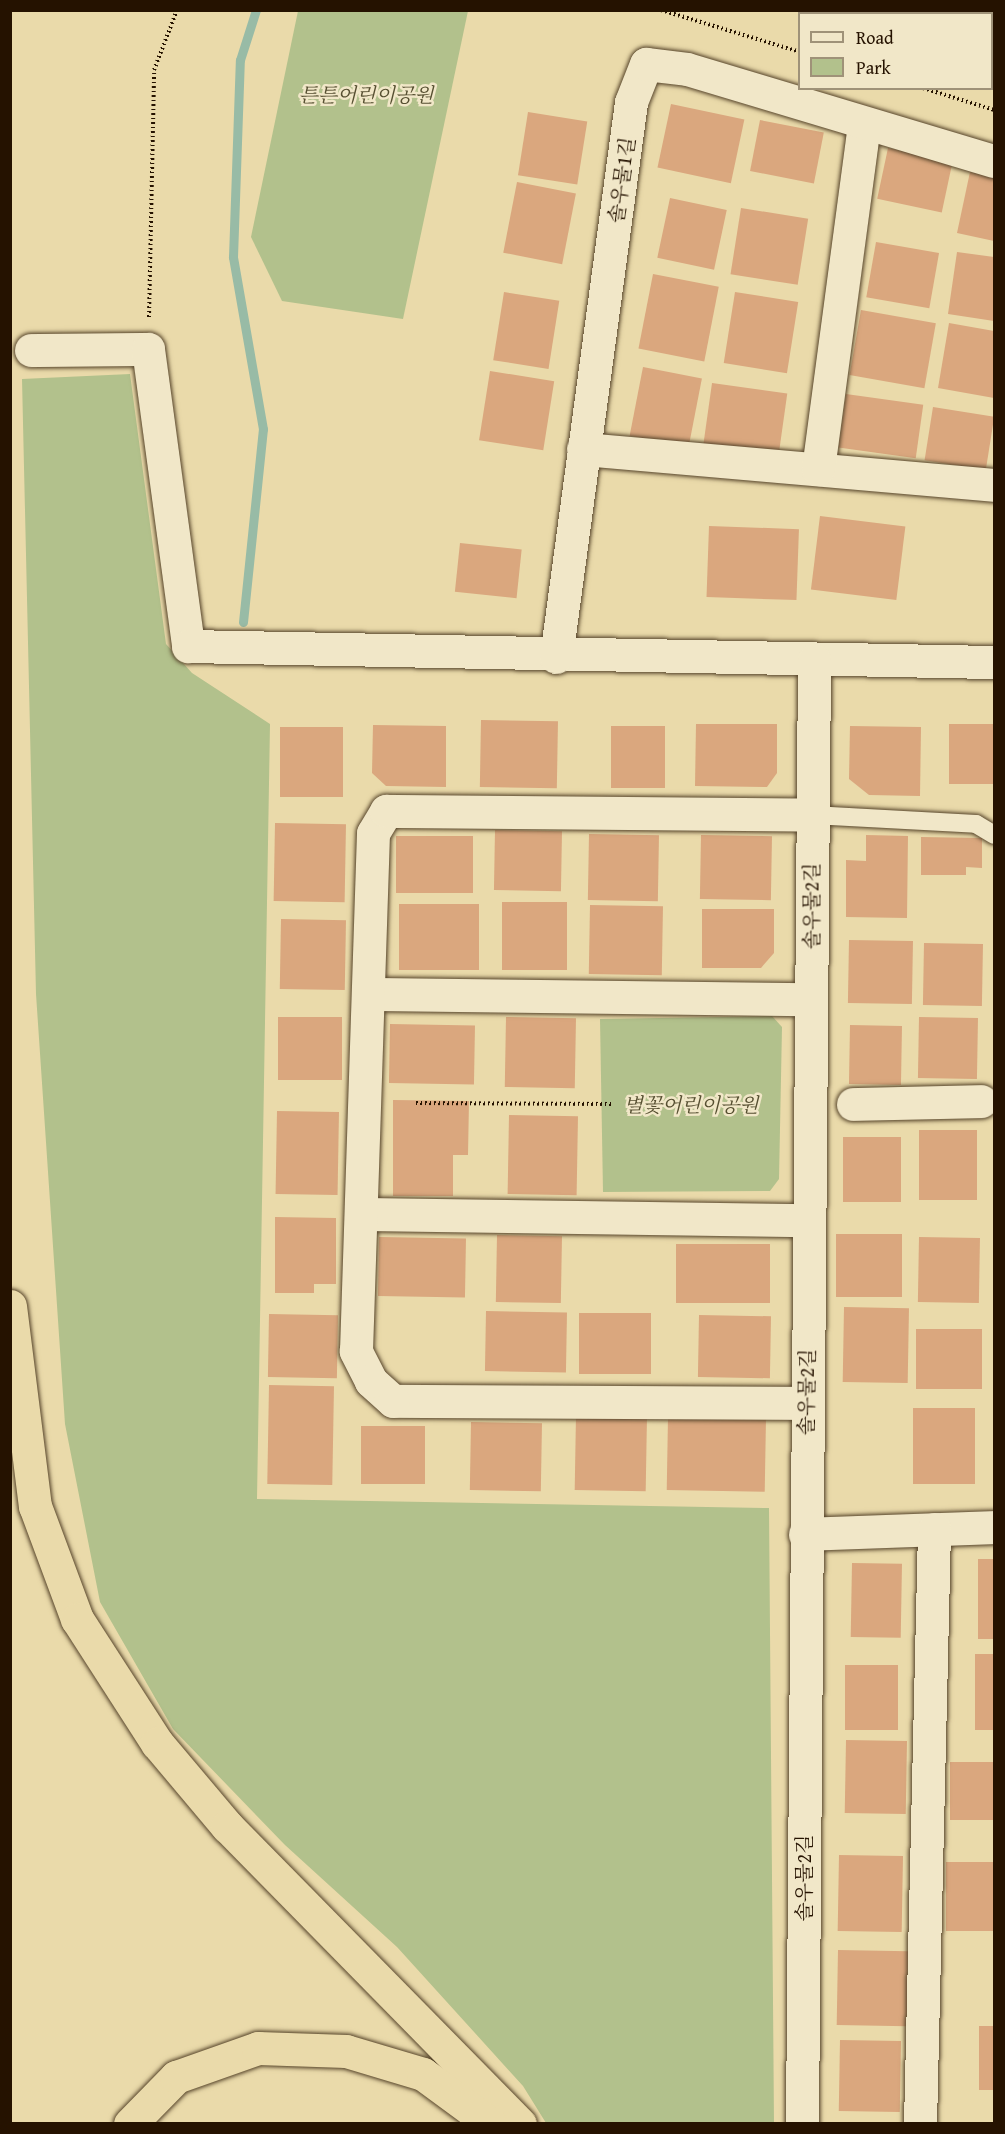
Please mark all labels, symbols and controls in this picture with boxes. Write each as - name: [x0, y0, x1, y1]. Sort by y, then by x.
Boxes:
- legend: [798, 12, 993, 90]
- text: Road: [856, 24, 894, 51]
- text: Park: [856, 54, 891, 81]
- park label: 튼튼어린이공원: [298, 82, 434, 106]
- street label: 솔우물1길: [603, 135, 639, 225]
- street label: 솔우물2길: [799, 863, 823, 949]
- park label: 별꽃어린이공원: [623, 1092, 759, 1116]
- street label: 솔우물2길: [793, 1348, 819, 1436]
- street label: 솔우물2길: [791, 1835, 815, 1921]

